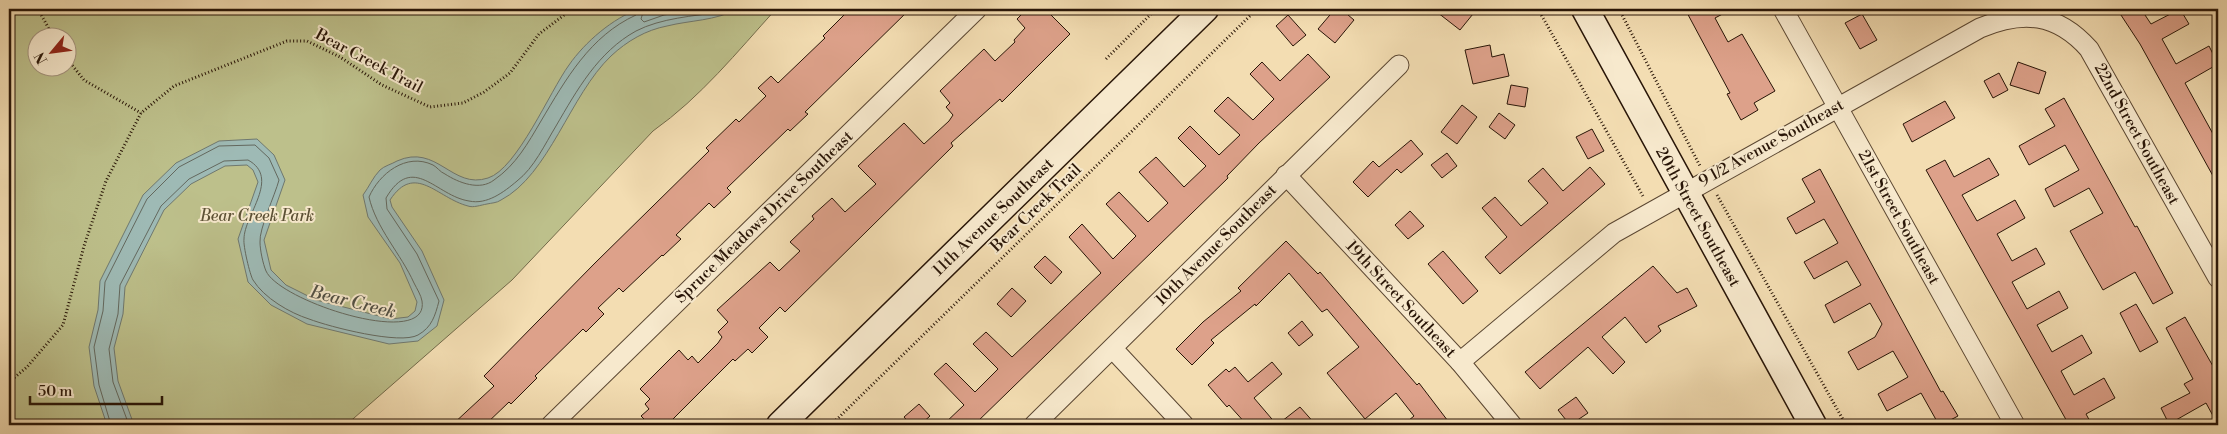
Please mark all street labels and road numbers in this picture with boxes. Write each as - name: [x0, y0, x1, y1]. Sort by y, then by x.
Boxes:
- street label: Bear Creek Trail: [311, 24, 426, 98]
- street label: 22nd Street Southeast: [2090, 60, 2184, 208]
- street label: 9 1/2 Avenue Southeast: [1695, 95, 1847, 191]
- street label: Spruce Meadows Drive Southeast: [671, 126, 857, 307]
- street label: 20th Street Southeast: [1651, 144, 1745, 291]
- street label: 21st Street Southeast: [1854, 146, 1944, 288]
- street label: 11th Avenue Southeast: [928, 154, 1058, 280]
- street label: Bear Creek Trail: [986, 159, 1086, 257]
- street label: 10th Avenue Southeast: [1151, 180, 1281, 310]
- street label: 19th Street Southeast: [1341, 236, 1461, 362]

